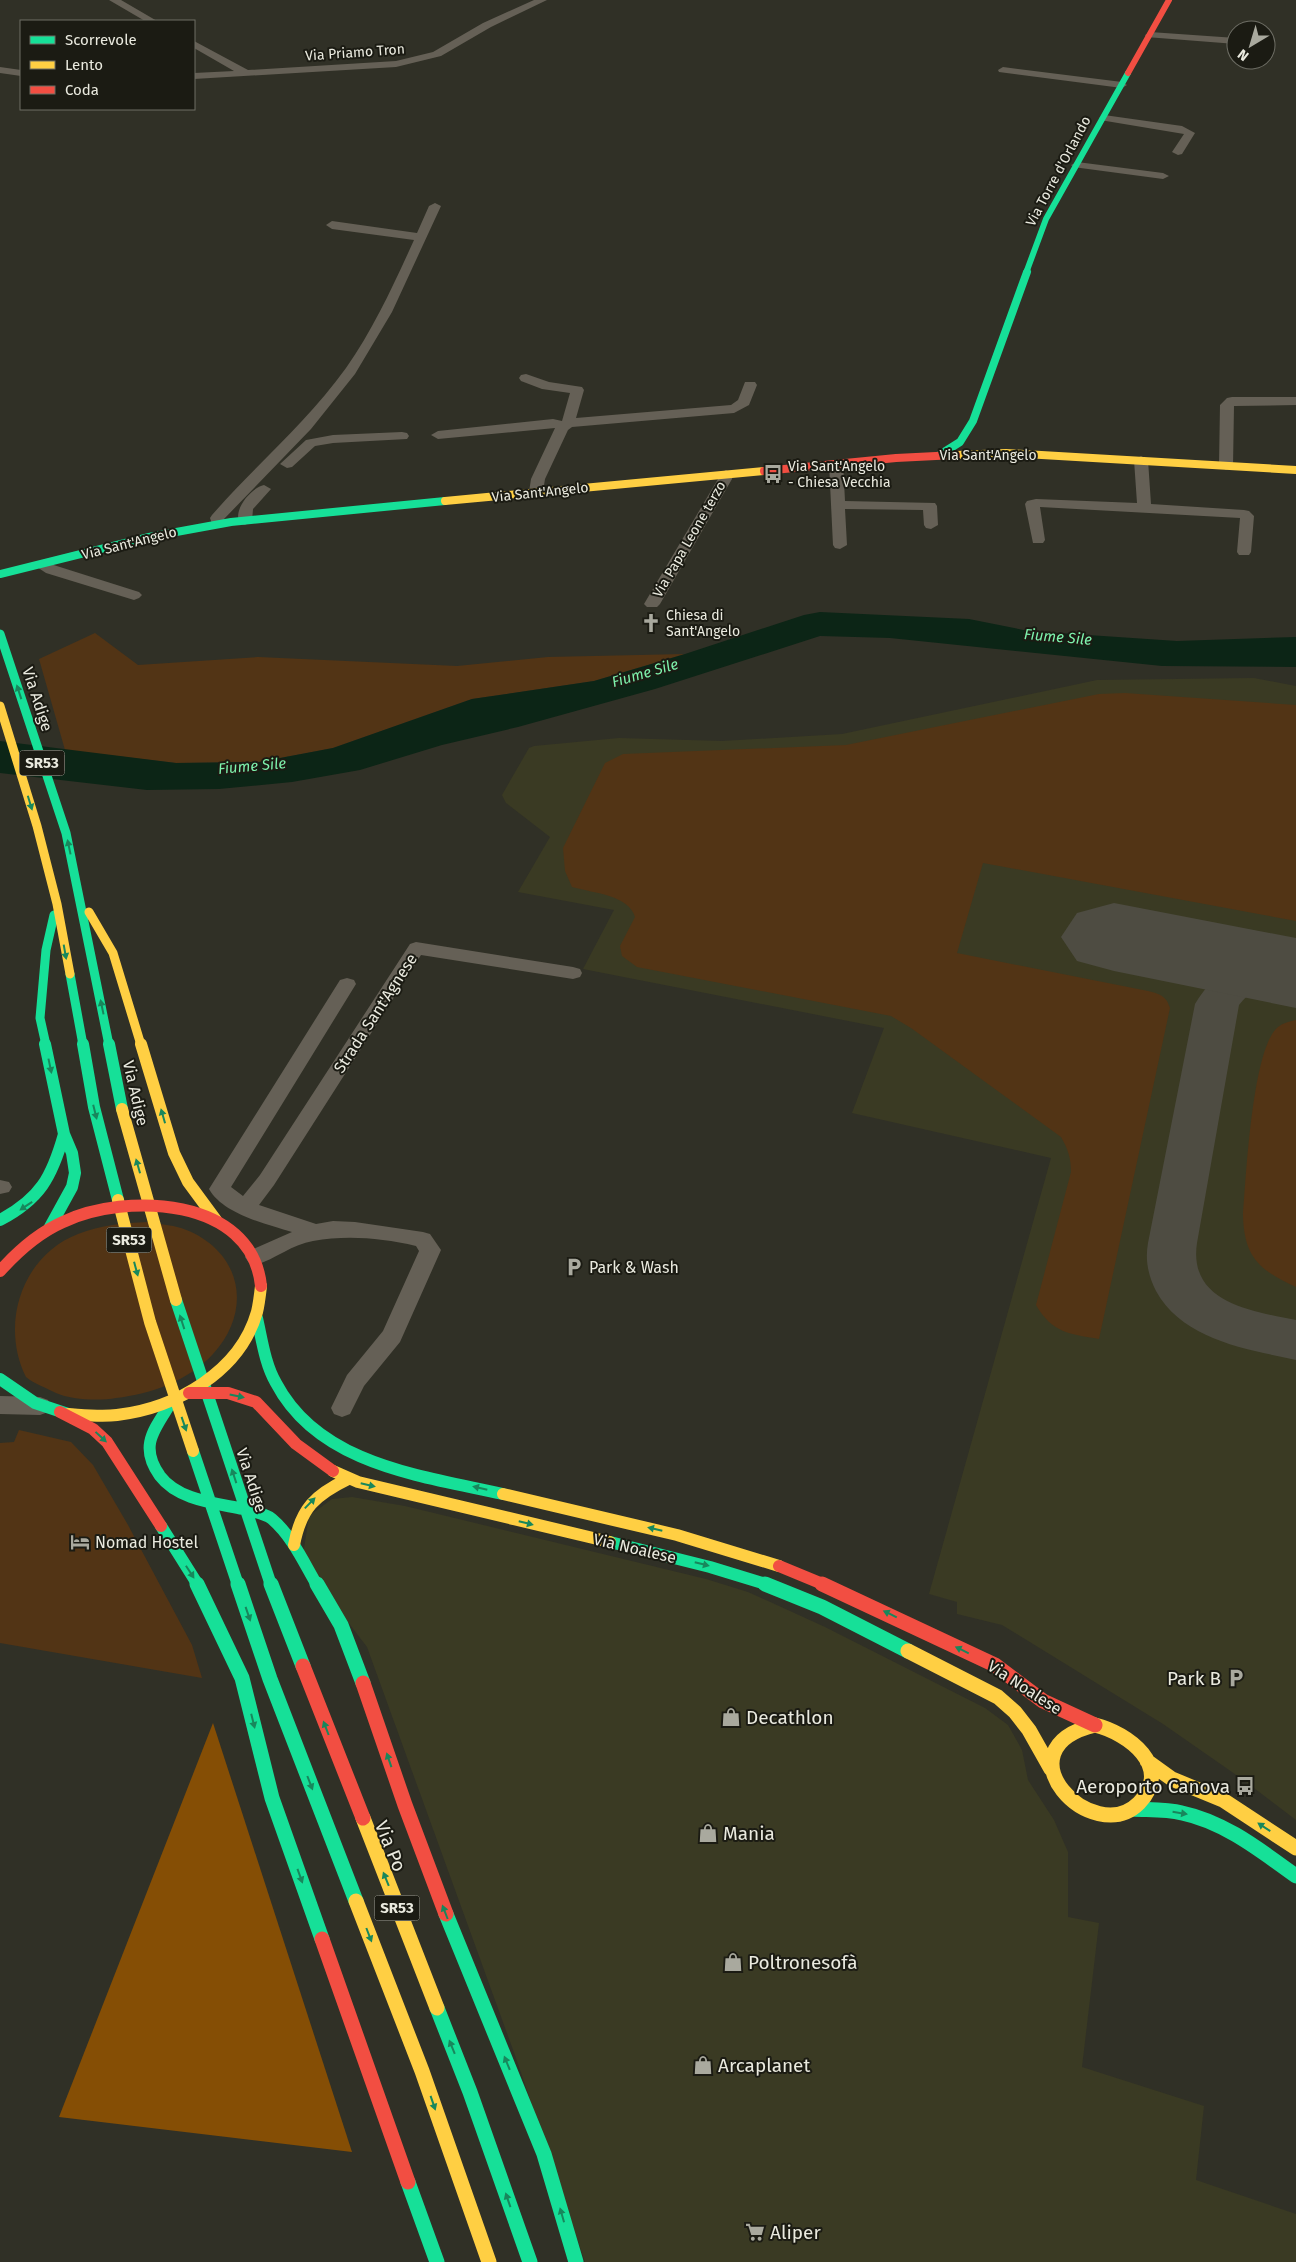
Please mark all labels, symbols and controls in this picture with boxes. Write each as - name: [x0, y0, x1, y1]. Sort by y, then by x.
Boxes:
- legend: [20, 20, 195, 110]
- north arrow: [1226, 20, 1276, 70]
- text: Scorrevole: [65, 31, 137, 49]
- street label: Via Priamo Tron: [305, 41, 405, 64]
- text: N: [1234, 45, 1252, 64]
- text: Lento: [65, 56, 103, 74]
- text: Coda: [65, 81, 99, 99]
- street label: Via Torre d'Orlando: [1022, 113, 1095, 229]
- street label: Via Sant'Angelo: [939, 447, 1037, 464]
- place label: Via Sant'Angelo - Chiesa Vecchia: [788, 458, 891, 491]
- bus stop icon: Via Sant'Angelo - Chiesa Vecchia: [762, 463, 784, 485]
- street label: Via Papa Leone terzo: [649, 478, 730, 600]
- street label: Via Sant'Angelo: [491, 479, 589, 506]
- street label: Via Sant'Angelo: [80, 523, 178, 563]
- place label: Chiesa di Sant'Angelo: [666, 607, 740, 640]
- church icon: Chiesa di Sant'Angelo: [640, 612, 662, 634]
- water label: Fiume Sile: [1023, 625, 1093, 649]
- water label: Fiume Sile: [610, 655, 680, 691]
- street label: Via Adige: [18, 665, 57, 734]
- one-way arrow: [15, 685, 22, 700]
- road number: SR53: [20, 750, 64, 776]
- water label: Fiume Sile: [217, 754, 287, 778]
- one-way arrow: [26, 796, 34, 811]
- one-way arrow: [65, 839, 73, 854]
- one-way arrow: [62, 945, 70, 961]
- street label: Strada Sant'Agnese: [330, 950, 421, 1077]
- one-way arrow: [97, 999, 105, 1015]
- one-way arrow: [46, 1058, 54, 1073]
- street label: Via Adige: [119, 1059, 152, 1128]
- one-way arrow: [92, 1104, 100, 1119]
- one-way arrow: [159, 1108, 167, 1123]
- one-way arrow: [133, 1158, 141, 1173]
- one-way arrow: [19, 1201, 33, 1210]
- road number: SR53: [106, 1228, 152, 1252]
- parking icon: Park & Wash: [563, 1256, 585, 1278]
- place label: Park & Wash: [589, 1258, 679, 1277]
- one-way arrow: [132, 1262, 140, 1277]
- one-way arrow: [178, 1314, 186, 1329]
- one-way arrow: [230, 1392, 245, 1400]
- one-way arrow: [181, 1417, 189, 1432]
- one-way arrow: [95, 1431, 107, 1443]
- street label: Via Adige: [232, 1446, 271, 1515]
- one-way arrow: [229, 1468, 237, 1483]
- one-way arrow: [361, 1481, 376, 1489]
- one-way arrow: [473, 1484, 488, 1492]
- one-way arrow: [304, 1497, 316, 1509]
- one-way arrow: [519, 1519, 534, 1527]
- one-way arrow: [648, 1525, 663, 1533]
- street label: Via Noalese: [592, 1530, 678, 1567]
- hotel icon: Nomad Hostel: [69, 1531, 91, 1553]
- place label: Nomad Hostel: [95, 1533, 198, 1552]
- one-way arrow: [694, 1560, 709, 1568]
- one-way arrow: [186, 1566, 195, 1579]
- one-way arrow: [244, 1607, 252, 1622]
- one-way arrow: [883, 1610, 897, 1618]
- one-way arrow: [955, 1645, 969, 1653]
- street label: Via Noalese: [984, 1656, 1065, 1718]
- place label: Park B: [1167, 1667, 1221, 1690]
- parking icon: Park B: [1225, 1667, 1247, 1689]
- shop icon: Decathlon: [720, 1706, 742, 1728]
- place label: Decathlon: [746, 1706, 834, 1729]
- one-way arrow: [249, 1714, 257, 1729]
- one-way arrow: [322, 1721, 330, 1735]
- one-way arrow: [385, 1752, 393, 1767]
- place label: Aeroporto Canova: [1076, 1775, 1230, 1798]
- bus stop icon: Aeroporto Canova: [1234, 1775, 1256, 1797]
- one-way arrow: [307, 1776, 315, 1790]
- one-way arrow: [1172, 1810, 1188, 1818]
- street label: Via Po: [370, 1817, 411, 1875]
- shop icon: Mania: [697, 1822, 719, 1844]
- place label: Mania: [723, 1822, 775, 1845]
- one-way arrow: [1257, 1822, 1271, 1832]
- one-way arrow: [297, 1869, 304, 1884]
- one-way arrow: [382, 1872, 389, 1887]
- road number: SR53: [374, 1896, 420, 1920]
- one-way arrow: [441, 1905, 449, 1919]
- one-way arrow: [366, 1927, 373, 1942]
- shop icon: Poltronesofà: [722, 1951, 744, 1973]
- place label: Poltronesofà: [748, 1951, 858, 1974]
- one-way arrow: [448, 2039, 456, 2054]
- shop icon: Arcaplanet: [692, 2054, 714, 2076]
- place label: Arcaplanet: [718, 2054, 810, 2077]
- one-way arrow: [502, 2055, 510, 2070]
- one-way arrow: [429, 2096, 437, 2111]
- one-way arrow: [503, 2192, 511, 2207]
- one-way arrow: [557, 2208, 565, 2223]
- supermarket icon: Aliper: [744, 2221, 766, 2243]
- place label: Aliper: [770, 2221, 821, 2244]

